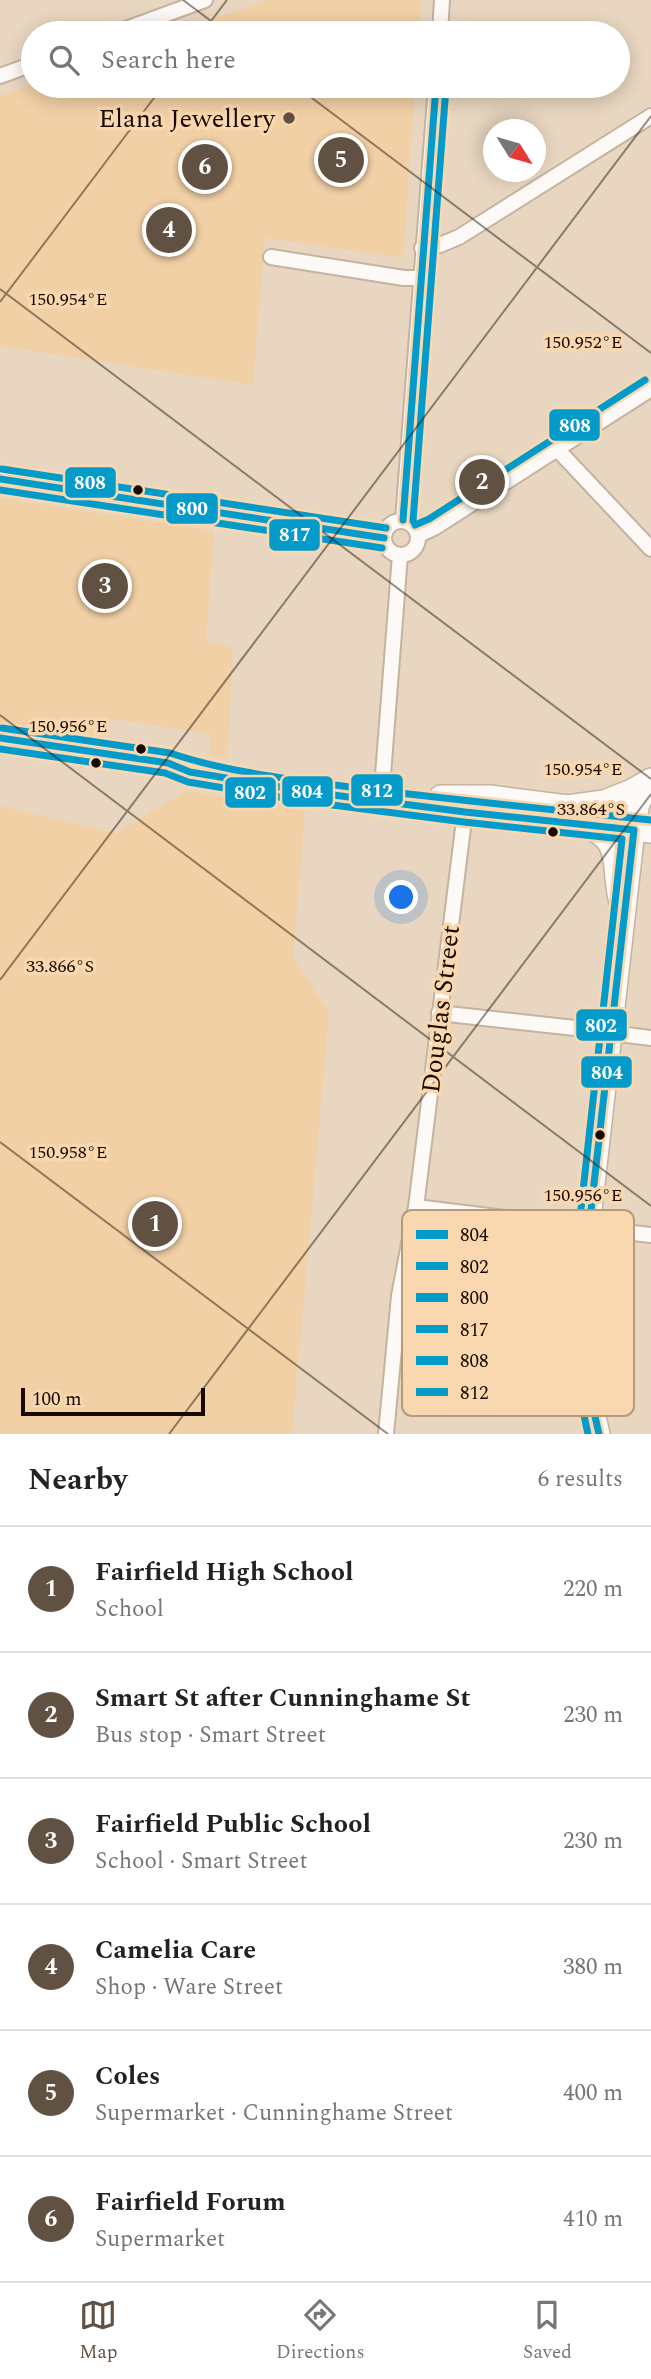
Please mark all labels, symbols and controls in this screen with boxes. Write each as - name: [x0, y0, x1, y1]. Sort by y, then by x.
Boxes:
- search box: [21, 21, 630, 98]
- text: Search here: [101, 40, 236, 80]
- icon: search: [45, 41, 83, 79]
- place label: Elana Jewellery: [98, 99, 277, 139]
- marker: Elana Jewellery: [281, 110, 297, 126]
- north arrow: [483, 119, 546, 182]
- pin: 5: [318, 134, 364, 186]
- pin: 6: [182, 141, 228, 193]
- pin: 4: [146, 204, 192, 256]
- text: 150.954°E: [28, 286, 108, 313]
- text: 150.952°E: [543, 329, 623, 356]
- line badge: 808: [548, 408, 601, 442]
- text: 808: [559, 412, 591, 441]
- pin: 2: [459, 456, 505, 508]
- line badge: 808: [64, 466, 117, 499]
- text: 808: [74, 469, 106, 498]
- unlabelled marker: [131, 483, 145, 497]
- line badge: 800: [165, 492, 219, 525]
- text: 800: [176, 495, 208, 524]
- line badge: 817: [268, 518, 321, 552]
- text: 817: [279, 521, 311, 550]
- pin: 3: [82, 560, 128, 612]
- text: 150.956°E: [28, 713, 108, 740]
- unlabelled marker: [134, 742, 148, 756]
- unlabelled marker: [89, 756, 103, 770]
- text: 150.954°E: [543, 756, 623, 783]
- line badge: 812: [350, 773, 404, 807]
- line badge: 804: [281, 775, 334, 808]
- line badge: 802: [224, 776, 277, 809]
- text: 812: [361, 777, 393, 806]
- text: 804: [291, 778, 323, 807]
- text: 802: [234, 779, 266, 808]
- text: 33.864°S: [557, 796, 625, 823]
- unlabelled marker: [546, 825, 560, 839]
- your location: [384, 880, 418, 914]
- street label: Douglas Street: [411, 923, 471, 1095]
- text: 33.866°S: [26, 953, 94, 980]
- line badge: 802: [575, 1008, 628, 1042]
- text: 802: [585, 1012, 617, 1041]
- line badge: 804: [580, 1055, 633, 1089]
- text: 804: [591, 1059, 623, 1088]
- unlabelled marker: [593, 1128, 607, 1142]
- text: 150.958°E: [28, 1139, 108, 1166]
- text: 150.956°E: [543, 1182, 623, 1209]
- pin: 1: [132, 1198, 178, 1250]
- legend: [402, 1210, 634, 1416]
- text: 804: [460, 1221, 489, 1250]
- text: 802: [460, 1253, 489, 1282]
- text: 800: [460, 1284, 489, 1313]
- text: 817: [460, 1316, 489, 1345]
- text: 808: [460, 1347, 489, 1376]
- text: 812: [460, 1379, 489, 1408]
- scale bar: [21, 1385, 205, 1417]
- text: 100 m: [32, 1385, 82, 1414]
- text: Nearby: [28, 1457, 127, 1503]
- text: 6 results: [538, 1462, 623, 1497]
- text: Fairfield High School: [95, 1552, 353, 1592]
- text: 1: [45, 1572, 57, 1607]
- text: 220 m: [563, 1572, 623, 1607]
- text: School: [95, 1592, 164, 1627]
- text: Smart St after Cunninghame St: [95, 1678, 471, 1718]
- text: 2: [45, 1698, 57, 1733]
- text: 230 m: [563, 1698, 623, 1733]
- text: Bus stop · Smart Street: [95, 1718, 326, 1753]
- text: Fairfield Public School: [95, 1804, 371, 1844]
- text: 3: [45, 1824, 57, 1859]
- text: 230 m: [563, 1824, 623, 1859]
- text: School · Smart Street: [95, 1844, 308, 1879]
- text: Camelia Care: [95, 1930, 256, 1970]
- text: 4: [45, 1950, 57, 1985]
- text: 380 m: [563, 1950, 623, 1985]
- text: Shop · Ware Street: [95, 1970, 283, 2005]
- text: Coles: [95, 2056, 160, 2096]
- text: 5: [45, 2076, 57, 2111]
- text: 400 m: [563, 2076, 623, 2111]
- text: Supermarket · Cunninghame Street: [95, 2096, 453, 2131]
- text: Fairfield Forum: [95, 2182, 286, 2222]
- text: 6: [45, 2202, 57, 2237]
- text: 410 m: [563, 2202, 623, 2237]
- text: Supermarket: [95, 2222, 225, 2257]
- tab: Map: [79, 2296, 118, 2367]
- tab: Directions: [276, 2296, 365, 2367]
- tab: Saved: [523, 2296, 572, 2367]

